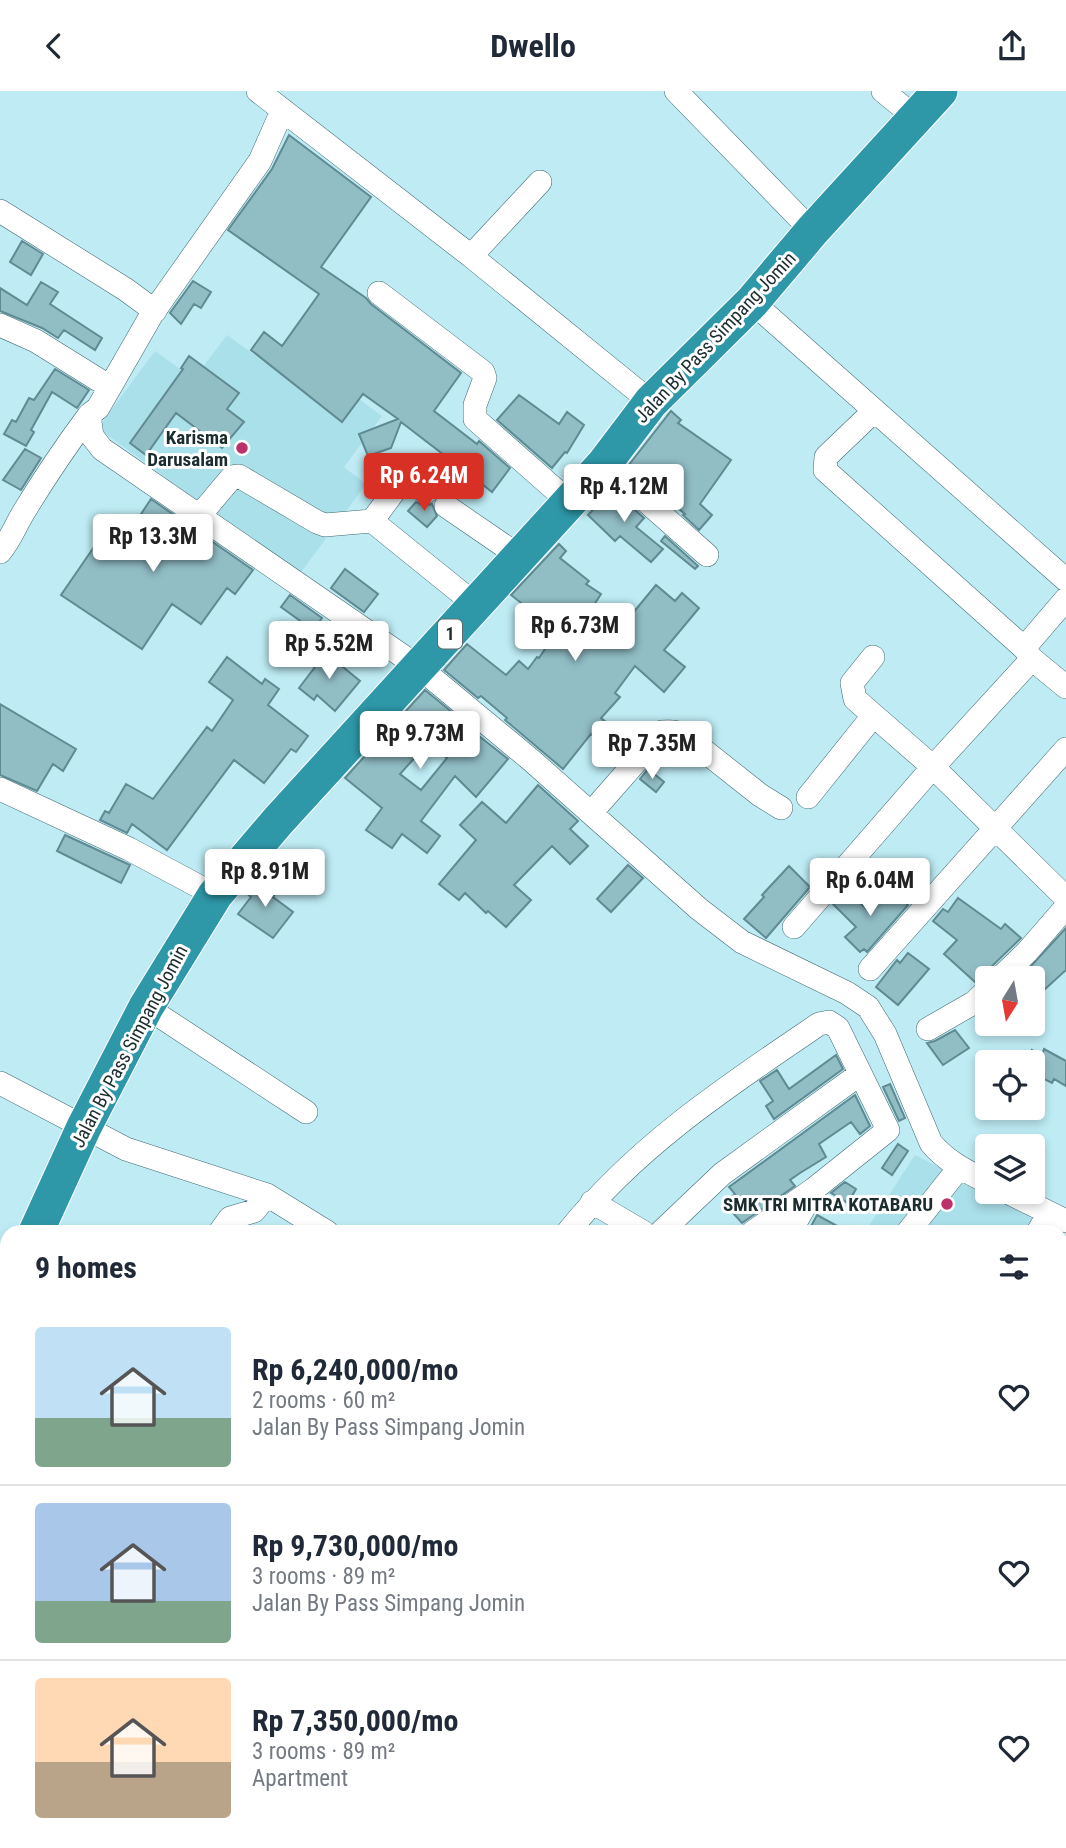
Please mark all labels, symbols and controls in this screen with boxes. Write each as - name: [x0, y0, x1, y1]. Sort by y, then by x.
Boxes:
- icon: back: [35, 27, 73, 65]
- text: Dwello: [490, 27, 576, 65]
- icon: share: [993, 27, 1031, 65]
- street label: Jalan By Pass Simpang Jomin: [630, 247, 801, 428]
- place label: Karisma Darusalam: [147, 426, 228, 471]
- marker: Karisma Darusalam: [234, 440, 250, 456]
- pin: Rp 6.24M: [352, 453, 496, 513]
- text: Rp 6.24M: [380, 462, 468, 489]
- pin: Rp 4.12M: [552, 465, 696, 524]
- text: Rp 4.12M: [580, 473, 668, 500]
- pin: Rp 13.3M: [81, 515, 225, 574]
- text: Rp 13.3M: [109, 523, 197, 550]
- pin: Rp 6.73M: [503, 603, 647, 663]
- text: Rp 6.73M: [531, 612, 619, 639]
- road number: 1: [438, 619, 462, 649]
- pin: Rp 5.52M: [257, 621, 401, 681]
- text: Rp 5.52M: [285, 630, 373, 657]
- pin: Rp 9.73M: [348, 711, 492, 771]
- text: Rp 9.73M: [376, 720, 464, 747]
- pin: Rp 7.35M: [580, 721, 724, 781]
- text: Rp 7.35M: [608, 730, 696, 757]
- pin: Rp 8.91M: [193, 849, 337, 909]
- text: Rp 8.91M: [221, 858, 309, 885]
- pin: Rp 6.04M: [798, 859, 942, 918]
- text: Rp 6.04M: [826, 867, 914, 894]
- street label: Jalan By Pass Simpang Jomin: [66, 941, 193, 1151]
- north arrow: [975, 966, 1045, 1036]
- map controls: [975, 966, 1045, 1204]
- button: locate: [975, 1050, 1045, 1120]
- button: layers: [975, 1134, 1045, 1204]
- place label: SMK TRI MITRA KOTABARU: [723, 1193, 933, 1216]
- marker: SMK TRI MITRA KOTABARU: [939, 1196, 955, 1212]
- icon: filters: [995, 1248, 1033, 1286]
- text: 9 homes: [35, 1250, 137, 1285]
- text: Rp 6,240,000/mo: [252, 1352, 458, 1387]
- icon: home: [91, 1355, 175, 1439]
- icon: heart: [995, 1378, 1033, 1416]
- text: 2 rooms · 60 m²: [252, 1387, 395, 1414]
- text: Jalan By Pass Simpang Jomin: [252, 1414, 525, 1441]
- text: Rp 9,730,000/mo: [252, 1528, 458, 1563]
- icon: home: [91, 1531, 175, 1615]
- icon: heart: [995, 1554, 1033, 1592]
- text: 3 rooms · 89 m²: [252, 1563, 395, 1590]
- text: Jalan By Pass Simpang Jomin: [252, 1590, 525, 1617]
- text: Rp 7,350,000/mo: [252, 1703, 458, 1738]
- icon: home: [91, 1706, 175, 1790]
- icon: heart: [995, 1729, 1033, 1767]
- text: 3 rooms · 89 m²: [252, 1738, 395, 1765]
- text: Apartment: [252, 1765, 348, 1792]

